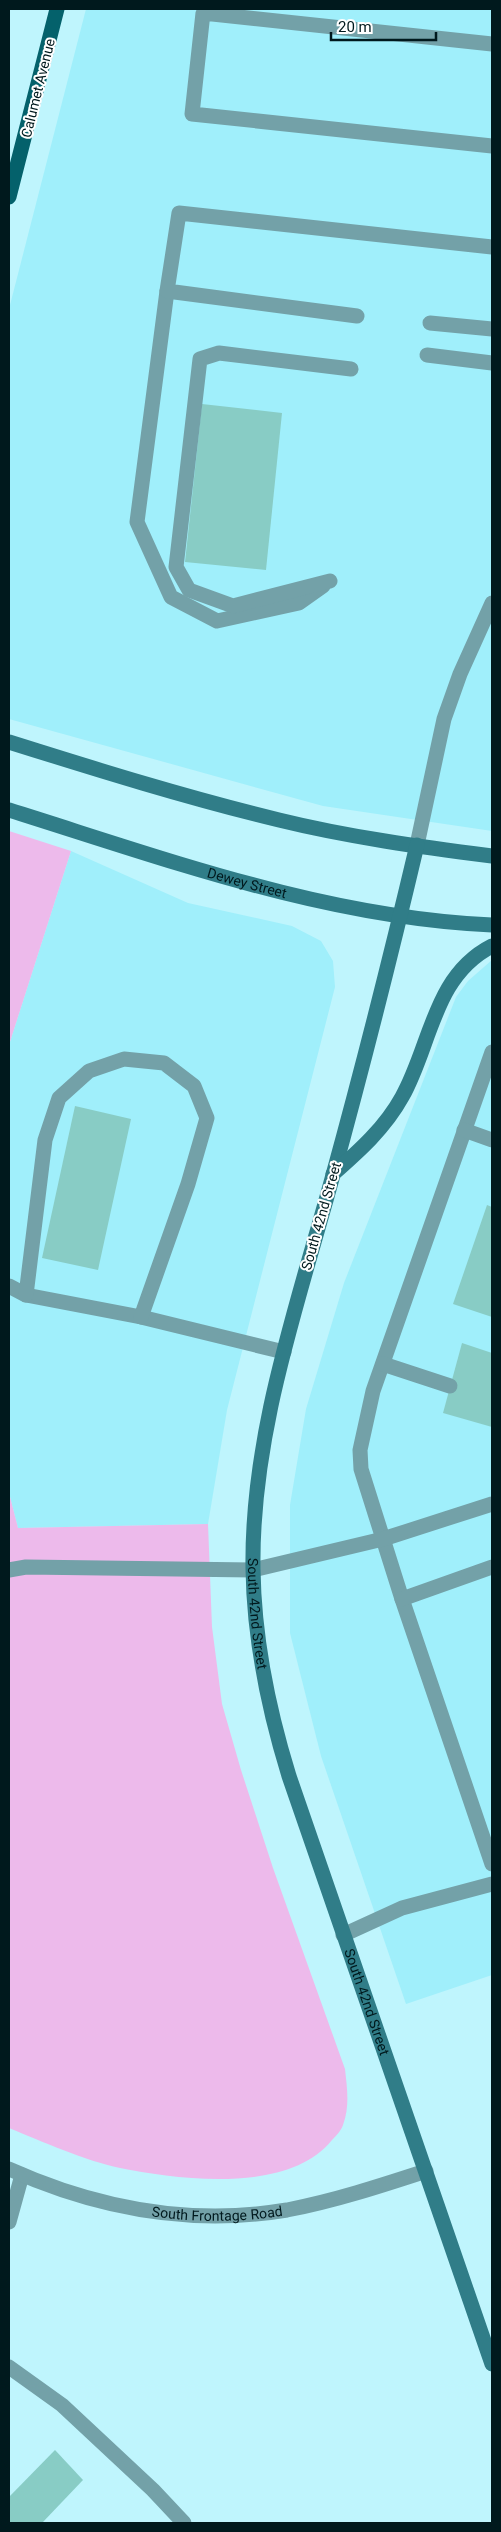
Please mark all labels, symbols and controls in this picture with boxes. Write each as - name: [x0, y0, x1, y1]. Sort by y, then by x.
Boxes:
- scale bar: [331, 10, 436, 42]
- text: 20 m: [338, 18, 372, 36]
- street label: Calumet Avenue: [18, 37, 58, 139]
- street label: Dewey Street: [205, 864, 289, 901]
- street label: South 42nd Street: [298, 1160, 344, 1272]
- street label: South 42nd Street: [245, 1558, 271, 1671]
- street label: South 42nd Street: [341, 1947, 393, 2058]
- street label: South Frontage Road: [151, 2203, 284, 2224]

